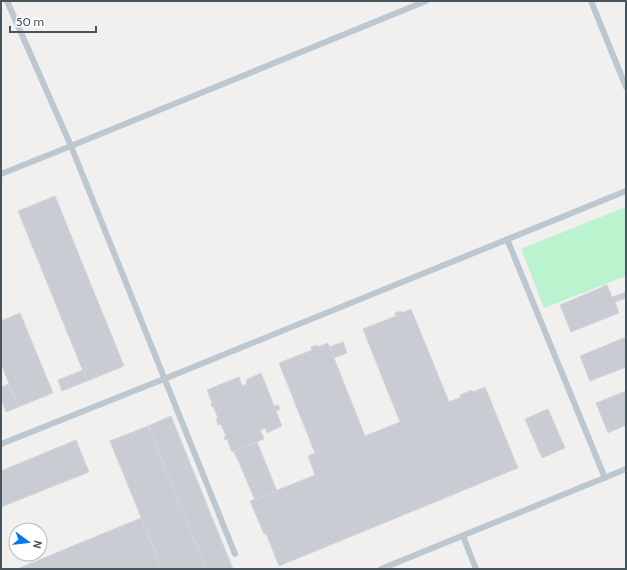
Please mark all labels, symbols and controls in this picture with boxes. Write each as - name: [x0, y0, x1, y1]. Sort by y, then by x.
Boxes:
- scale bar: [10, 8, 96, 34]
- text: 50 m: [16, 14, 44, 29]
- north arrow: [8, 522, 48, 562]
- text: N: [30, 539, 45, 550]

